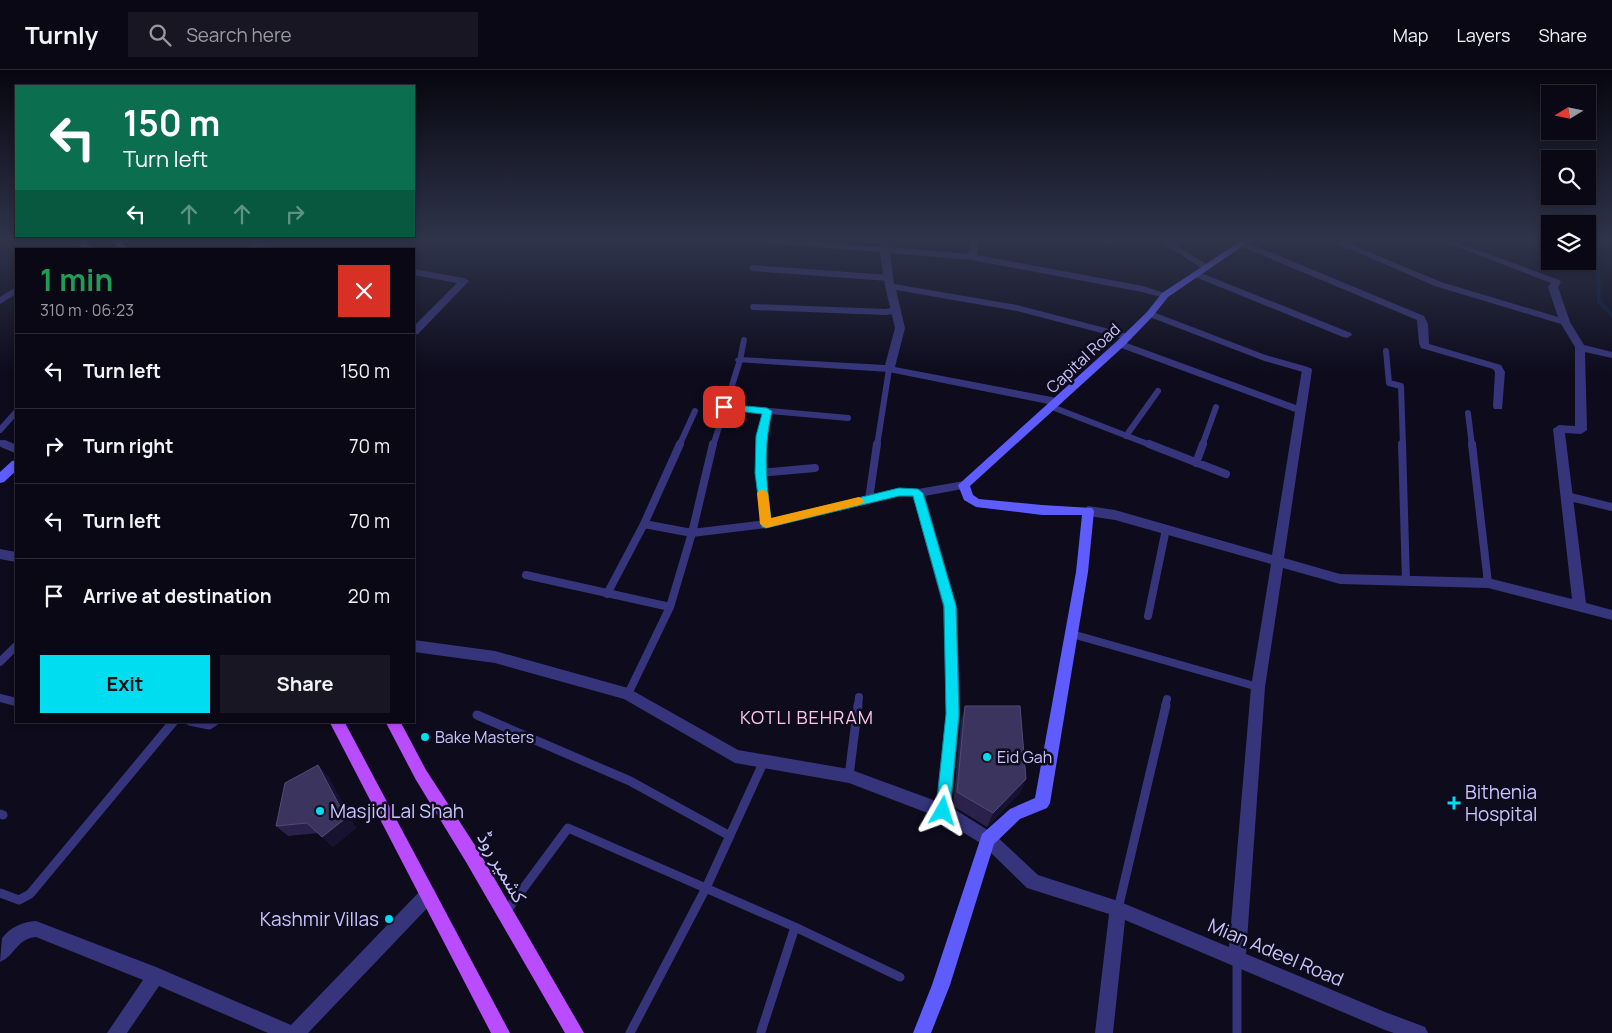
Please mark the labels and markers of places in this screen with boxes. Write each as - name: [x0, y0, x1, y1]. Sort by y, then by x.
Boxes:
- pin: [703, 386, 745, 428]
- place label: Bake Masters: [435, 726, 534, 748]
- marker: Bake Masters: [419, 731, 431, 743]
- place label: Eid Gah: [997, 746, 1052, 768]
- marker: Eid Gah: [981, 751, 993, 763]
- place label: Bithenia Hospital: [1465, 779, 1537, 827]
- marker: Bithenia Hospital: [1447, 796, 1461, 810]
- place label: Masjid Lal Shah: [330, 798, 464, 824]
- marker: Masjid Lal Shah: [314, 805, 326, 817]
- place label: Kashmir Villas: [260, 906, 379, 932]
- marker: Kashmir Villas: [383, 913, 395, 925]

